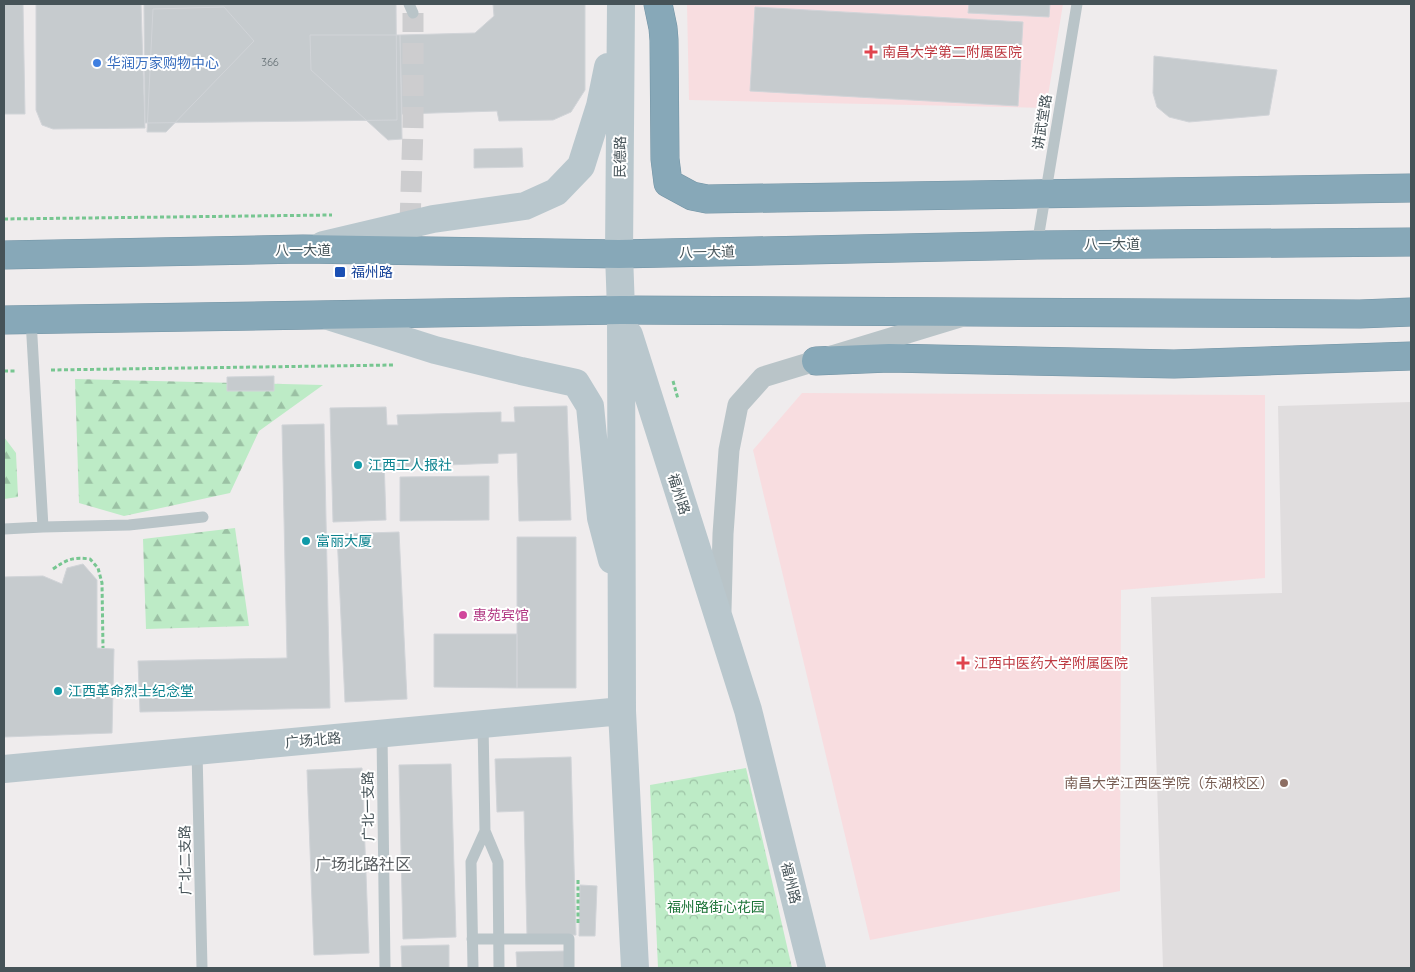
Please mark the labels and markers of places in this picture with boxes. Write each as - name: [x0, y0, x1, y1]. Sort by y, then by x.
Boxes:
- place label: 南昌大学第二附属医院: [882, 43, 1022, 61]
- marker: 南昌大学第二附属医院: [864, 45, 878, 59]
- place label: 华润万家购物中心: [107, 54, 219, 72]
- marker: 华润万家购物中心: [91, 57, 103, 69]
- place label: 福州路: [351, 263, 393, 281]
- marker: 福州路: [333, 265, 347, 279]
- place label: 江西工人报社: [368, 456, 452, 474]
- marker: 江西工人报社: [352, 459, 364, 471]
- place label: 富丽大厦: [316, 532, 372, 550]
- marker: 富丽大厦: [300, 535, 312, 547]
- place label: 惠苑宾馆: [473, 606, 529, 624]
- marker: 惠苑宾馆: [457, 609, 469, 621]
- place label: 江西中医药大学附属医院: [974, 654, 1128, 672]
- marker: 江西中医药大学附属医院: [956, 656, 970, 670]
- place label: 江西革命烈士纪念堂: [68, 682, 194, 700]
- marker: 江西革命烈士纪念堂: [52, 685, 64, 697]
- place label: 南昌大学江西医学院（东湖校区）: [1064, 774, 1274, 792]
- marker: 南昌大学江西医学院（东湖校区）: [1278, 777, 1290, 789]

